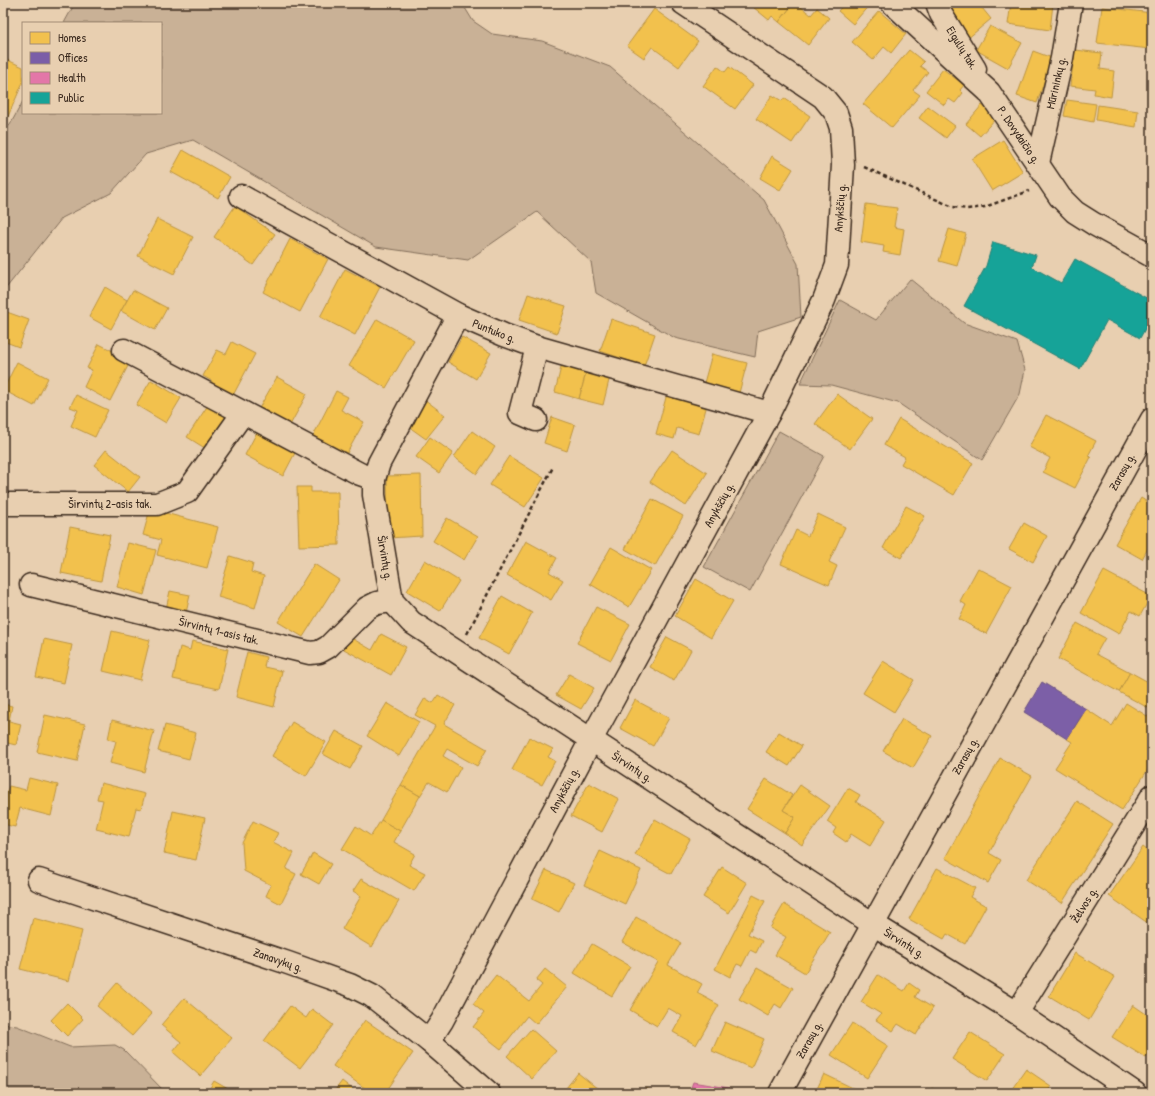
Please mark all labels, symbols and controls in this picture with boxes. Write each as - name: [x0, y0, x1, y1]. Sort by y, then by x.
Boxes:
- legend: [22, 22, 162, 114]
- street label: Eigulių tak.: [943, 23, 982, 73]
- text: Homes: [58, 29, 86, 46]
- text: Offices: [58, 49, 88, 66]
- street label: Mūrininkų g.: [1041, 55, 1070, 111]
- text: Health: [58, 69, 85, 86]
- text: Public: [58, 89, 84, 106]
- street label: P. Dovydaičio g.: [994, 102, 1045, 167]
- street label: Anykščių g.: [829, 183, 850, 233]
- street label: Puntuko g.: [470, 314, 518, 347]
- street label: Zarasų g.: [1104, 450, 1139, 493]
- street label: Anykščių g.: [699, 479, 738, 530]
- street label: Širvintų 2-asis tak.: [68, 495, 152, 512]
- street label: Širvintų g.: [373, 534, 398, 582]
- street label: Širvintų 1-asis tak.: [177, 612, 261, 649]
- street label: Zarasų g.: [947, 734, 982, 777]
- street label: Širvintų g.: [609, 747, 656, 786]
- street label: Anykščių g.: [545, 764, 583, 815]
- street label: Želvos g.: [1066, 884, 1101, 926]
- street label: Širvintų g.: [881, 923, 928, 962]
- street label: Zanavykų g.: [251, 943, 305, 976]
- street label: Zarasų g.: [791, 1018, 826, 1061]

